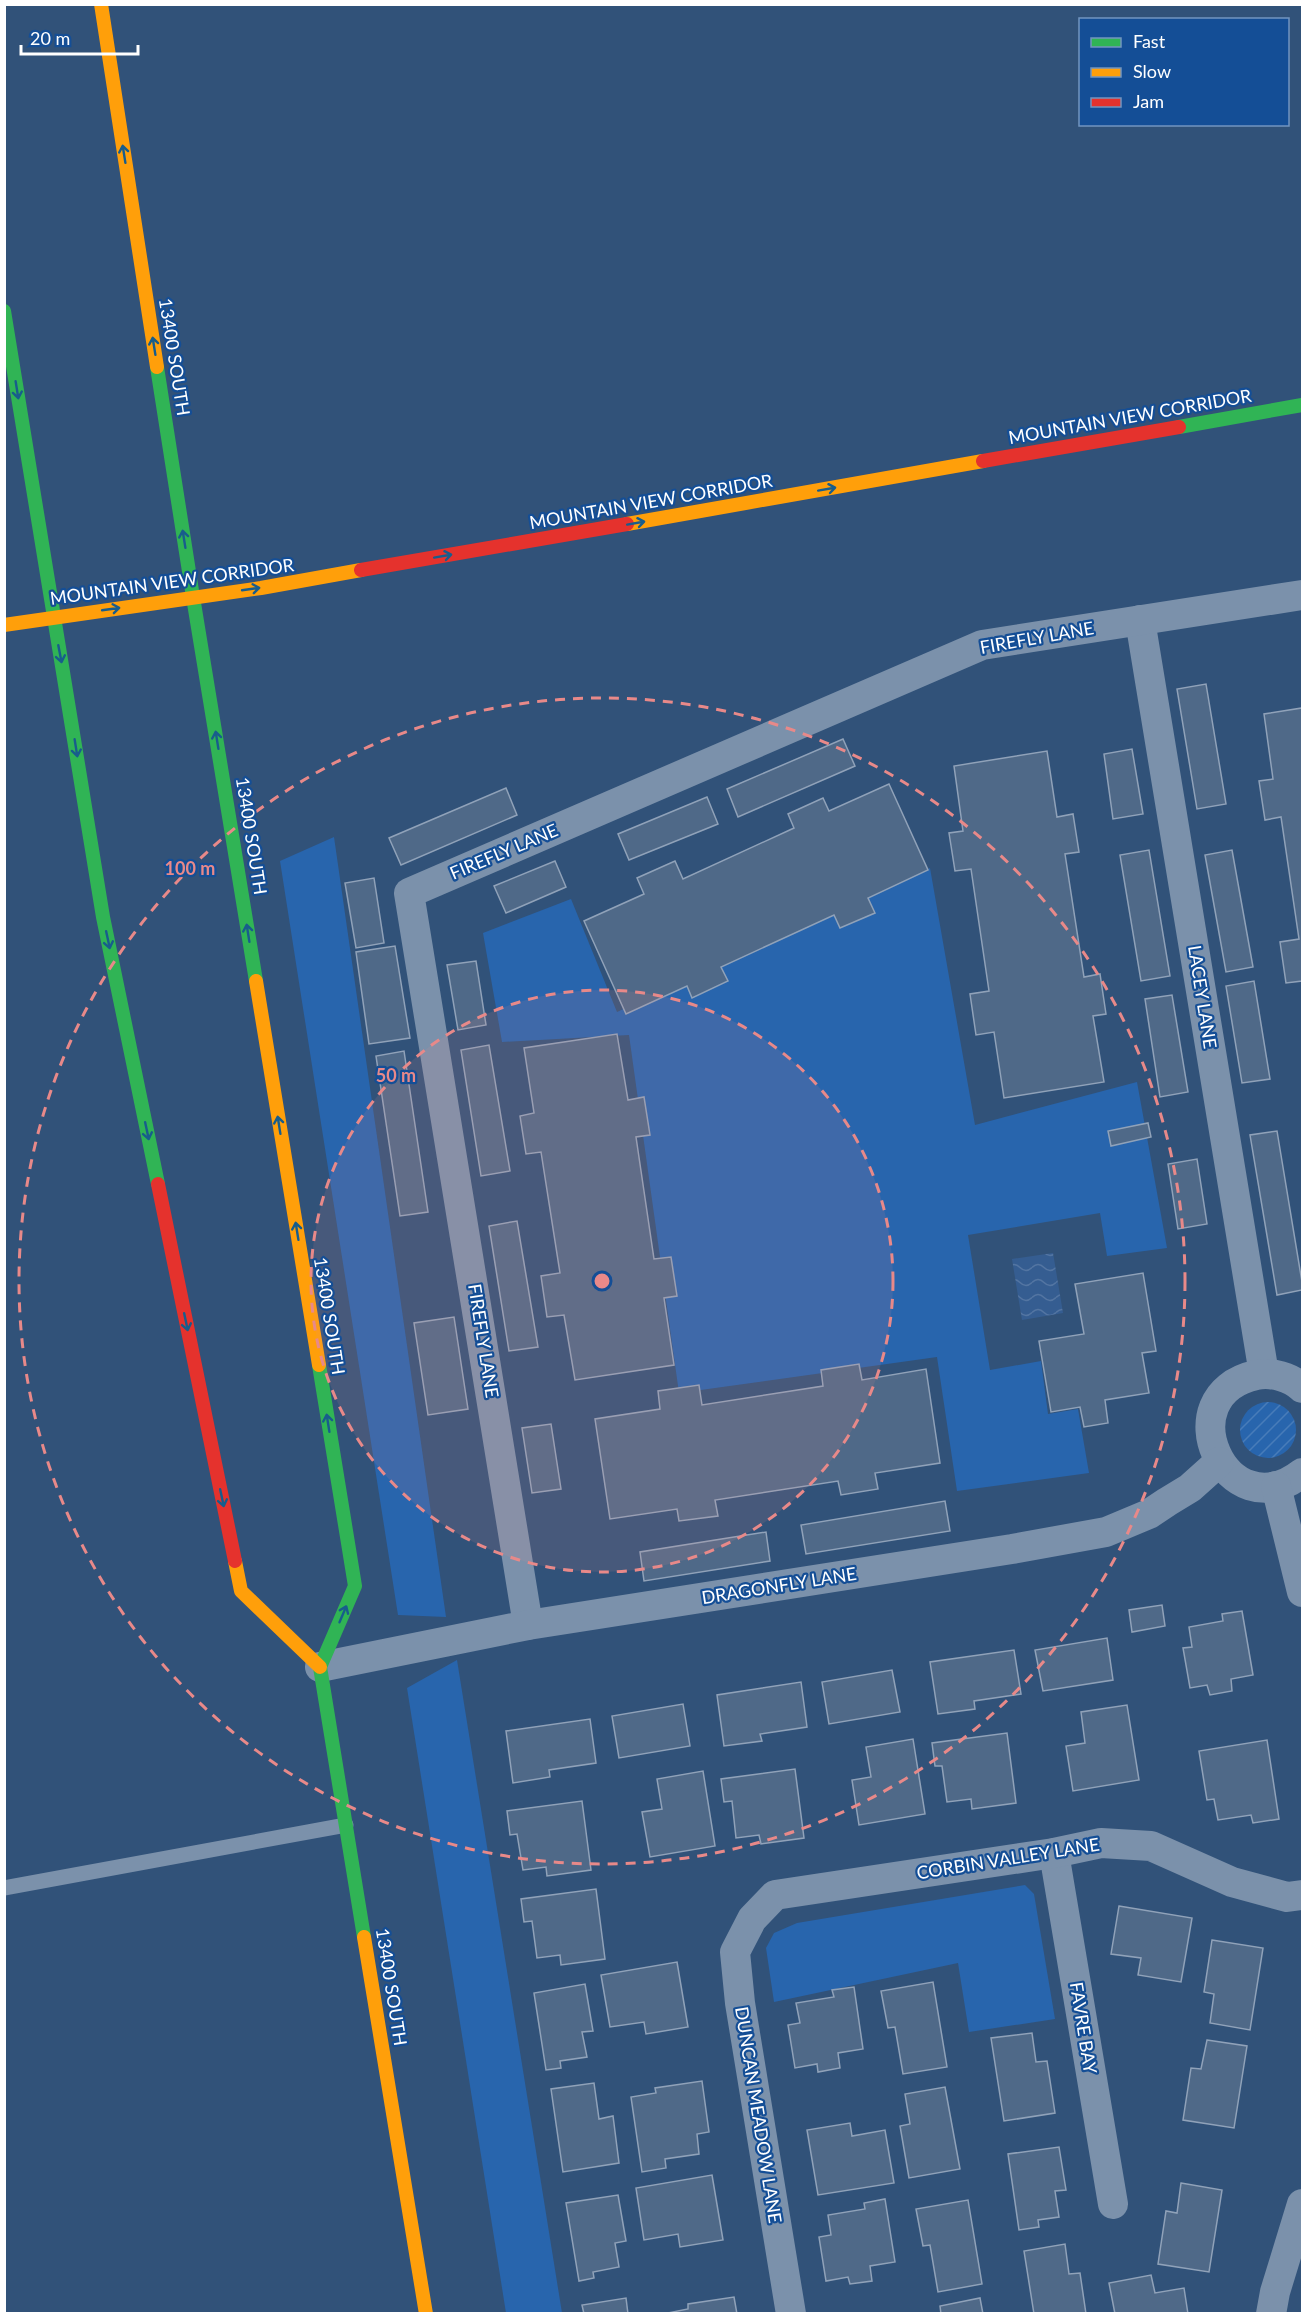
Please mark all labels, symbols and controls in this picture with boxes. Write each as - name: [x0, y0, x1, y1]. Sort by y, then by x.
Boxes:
- scale bar: [21, 18, 138, 56]
- legend: [1079, 18, 1289, 126]
- text: 20 m: [30, 27, 70, 49]
- text: Fast: [1133, 30, 1166, 52]
- text: Slow: [1133, 60, 1171, 82]
- text: Jam: [1133, 90, 1164, 112]
- one-way arrow: [118, 144, 129, 164]
- street label: 13400 SOUTH: [155, 297, 195, 417]
- one-way arrow: [148, 337, 159, 357]
- one-way arrow: [11, 380, 22, 399]
- street label: MOUNTAIN VIEW CORRIDOR: [1007, 384, 1254, 448]
- street label: MOUNTAIN VIEW CORRIDOR: [528, 469, 775, 533]
- one-way arrow: [817, 483, 837, 494]
- one-way arrow: [625, 518, 645, 529]
- one-way arrow: [178, 530, 189, 549]
- one-way arrow: [433, 551, 453, 562]
- street label: MOUNTAIN VIEW CORRIDOR: [48, 553, 296, 609]
- one-way arrow: [241, 583, 261, 594]
- one-way arrow: [101, 603, 121, 614]
- street label: FIREFLY LANE: [978, 616, 1096, 658]
- one-way arrow: [55, 643, 66, 663]
- one-way arrow: [211, 731, 222, 750]
- one-way arrow: [71, 737, 82, 757]
- street label: 13400 SOUTH: [232, 776, 272, 896]
- street label: FIREFLY LANE: [446, 818, 561, 884]
- text: 100 m: [165, 857, 215, 879]
- one-way arrow: [242, 923, 253, 943]
- one-way arrow: [103, 930, 114, 949]
- street label: LACEY LANE: [1184, 944, 1222, 1050]
- text: 50 m: [376, 1064, 416, 1086]
- one-way arrow: [274, 1116, 285, 1135]
- one-way arrow: [142, 1121, 153, 1140]
- one-way arrow: [291, 1221, 302, 1241]
- street label: 13400 SOUTH: [310, 1256, 350, 1376]
- centre of rings: [592, 1271, 612, 1291]
- street label: FIREFLY LANE: [464, 1282, 504, 1400]
- one-way arrow: [181, 1312, 192, 1331]
- one-way arrow: [323, 1414, 334, 1434]
- one-way arrow: [217, 1488, 228, 1508]
- street label: DRAGONFLY LANE: [700, 1562, 858, 1608]
- one-way arrow: [338, 1605, 349, 1623]
- street label: CORBIN VALLEY LANE: [915, 1833, 1101, 1883]
- street label: 13400 SOUTH: [372, 1927, 412, 2047]
- street label: FAVRE BAY: [1066, 1980, 1102, 2076]
- street label: DUNCAN MEADOW LANE: [731, 2005, 787, 2225]

